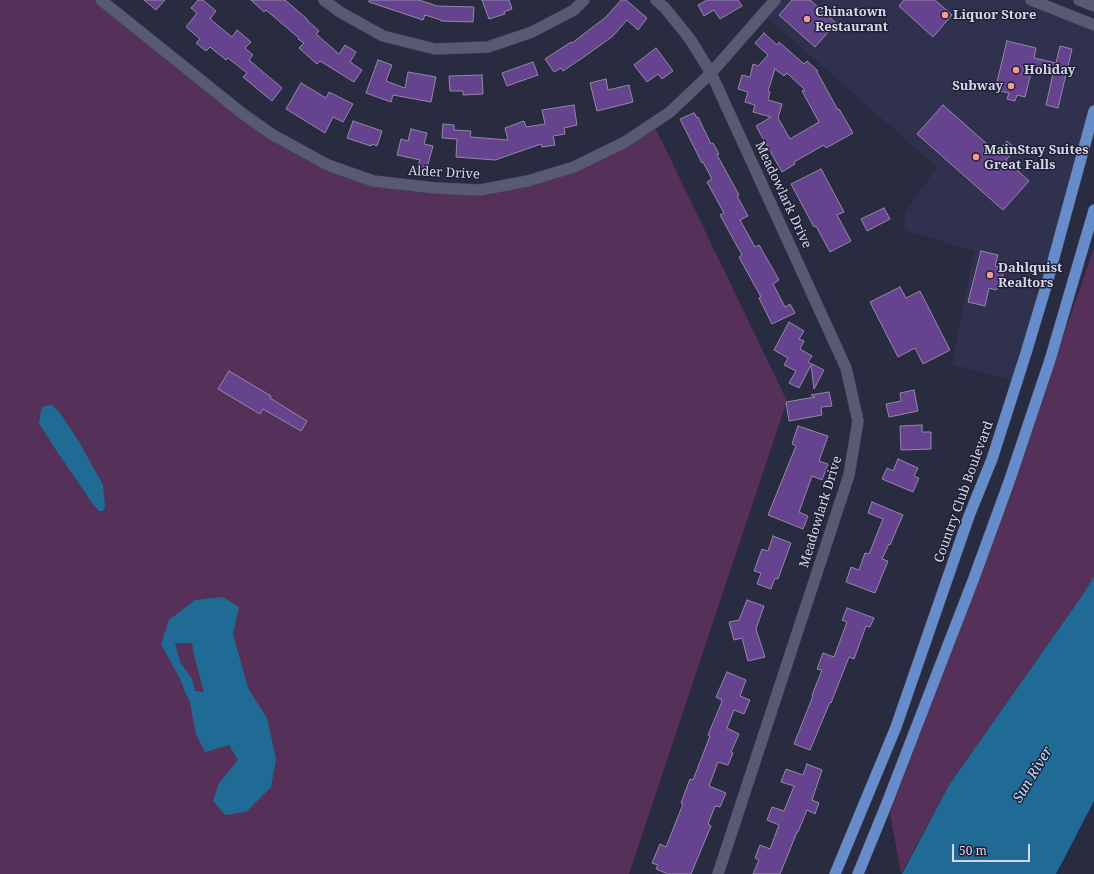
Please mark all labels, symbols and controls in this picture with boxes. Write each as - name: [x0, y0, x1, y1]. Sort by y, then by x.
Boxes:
- place label: Chinatown Restaurant: [815, 4, 888, 35]
- place label: Liquor Store: [953, 7, 1036, 23]
- marker: Liquor Store: [940, 10, 950, 20]
- marker: Chinatown Restaurant: [802, 14, 812, 24]
- place label: Holiday: [1024, 62, 1075, 78]
- marker: Holiday: [1011, 65, 1021, 75]
- place label: Subway: [952, 78, 1003, 94]
- marker: Subway: [1006, 81, 1016, 91]
- street label: Meadowlark Drive: [751, 139, 815, 251]
- place label: MainStay Suites Great Falls: [984, 142, 1088, 173]
- marker: MainStay Suites Great Falls: [971, 152, 981, 162]
- street label: Alder Drive: [408, 163, 480, 183]
- place label: Dahlquist Realtors: [998, 260, 1062, 291]
- marker: Dahlquist Realtors: [985, 270, 995, 280]
- street label: Country Club Boulevard: [931, 419, 997, 565]
- street label: Meadowlark Drive: [797, 454, 845, 570]
- water label: Sun River: [1010, 744, 1056, 806]
- scale bar: [954, 836, 1032, 862]
- text: 50 m: [959, 842, 987, 859]

